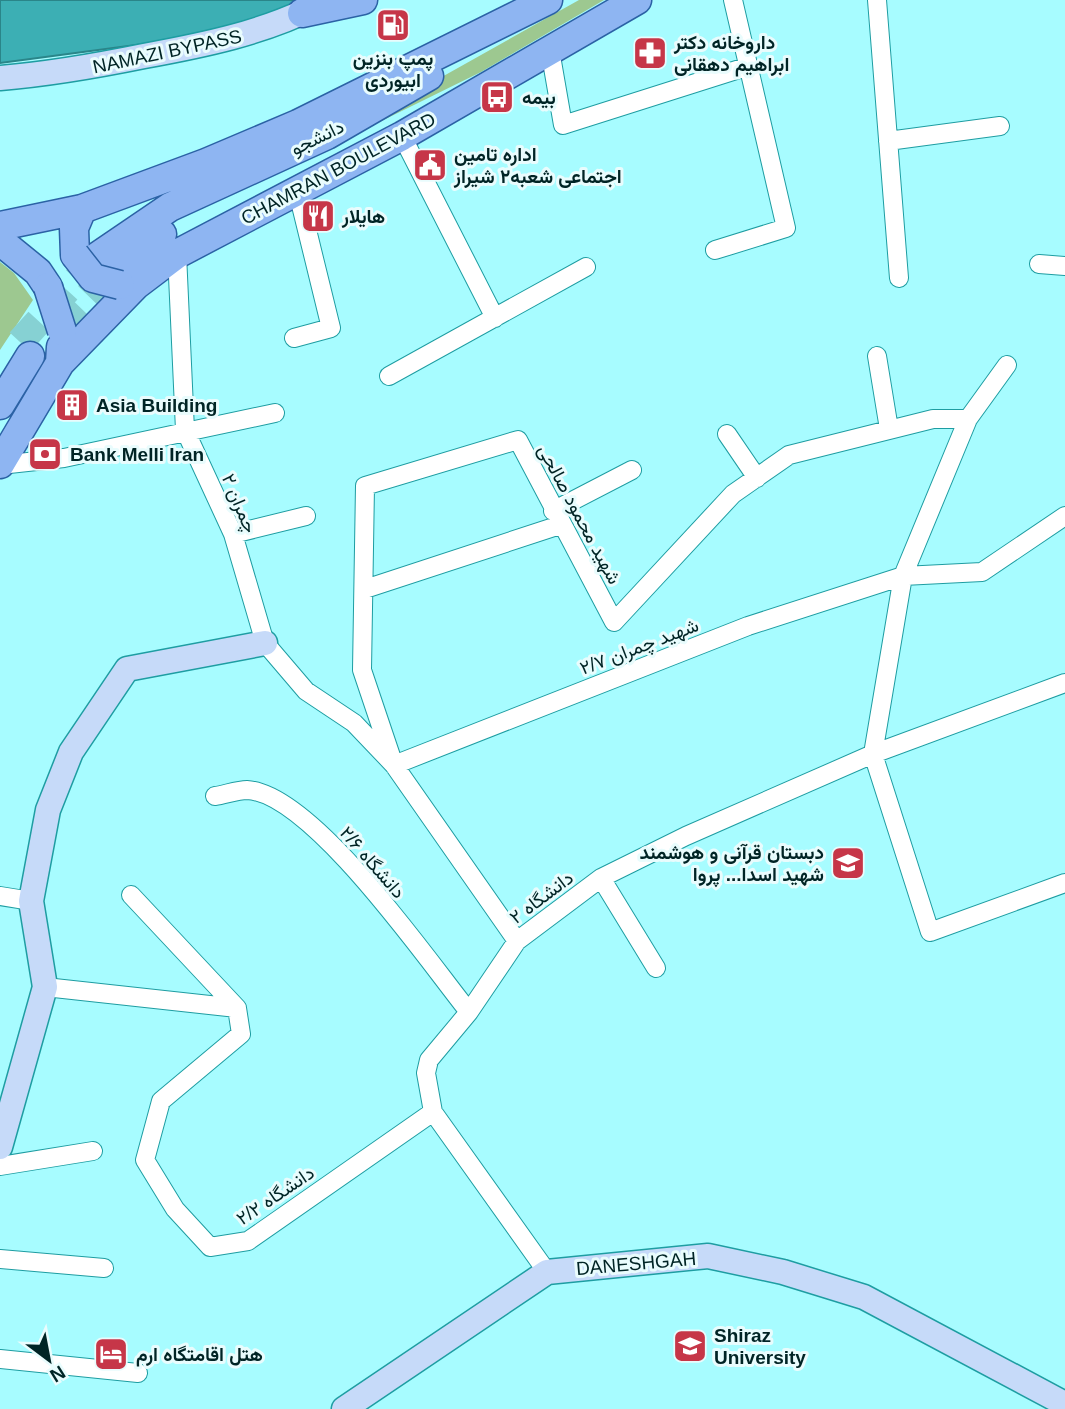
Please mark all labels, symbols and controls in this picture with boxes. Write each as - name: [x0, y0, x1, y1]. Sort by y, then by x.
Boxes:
- fuel station icon: پمپ بنزین ابیوردی: [374, 6, 412, 44]
- street label: NAMAZI BYPASS: [91, 25, 243, 78]
- place label: داروخانه دکتر ابراهیم دهقانی: [673, 32, 789, 77]
- pharmacy icon: داروخانه دکتر ابراهیم دهقانی: [631, 34, 669, 72]
- place label: پمپ بنزین ابیوردی: [353, 48, 433, 93]
- bus stop icon: بیمه: [478, 78, 516, 116]
- place label: بیمه: [522, 87, 556, 109]
- street label: CHAMRAN BOULEVARD: [237, 108, 439, 229]
- street label: دانشجو: [287, 116, 348, 160]
- place label: اداره تامین اجتماعی شعبه۲ شیراز: [453, 144, 622, 189]
- public building icon: اداره تامین اجتماعی شعبه۲ شیراز: [411, 146, 449, 184]
- restaurant icon: هایلار: [299, 197, 337, 235]
- place label: هایلار: [341, 206, 385, 229]
- building icon: Asia Building: [53, 386, 91, 424]
- place label: Asia Building: [96, 395, 217, 416]
- bank icon: Bank Melli Iran: [26, 435, 64, 473]
- street label: شهید محمود صالحی: [533, 441, 625, 588]
- place label: Bank Melli Iran: [70, 444, 204, 465]
- street label: ۲ چمران: [215, 470, 261, 537]
- street label: ۲/۷ شهید چمران: [577, 614, 703, 682]
- street label: ۲/۶ دانشگاه: [336, 822, 409, 903]
- place label: دبستان قرآنی و هوشمند شهید اسدا... پروا: [639, 842, 824, 888]
- school or university icon: دبستان قرآنی و هوشمند شهید اسدا... پروا: [829, 844, 867, 882]
- street label: ۲ دانشگاه: [506, 867, 577, 928]
- street label: ۲/۲ دانشگاه: [233, 1162, 318, 1229]
- street label: DANESHGAH: [575, 1248, 697, 1279]
- north arrow: [14, 1325, 84, 1395]
- place label: Shiraz University: [714, 1325, 806, 1368]
- school or university icon: Shiraz University: [671, 1327, 709, 1365]
- hotel icon: هتل اقامتگاه ارم: [92, 1335, 130, 1373]
- place label: هتل اقامتگاه ارم: [136, 1344, 263, 1367]
- text: N: [46, 1361, 69, 1387]

